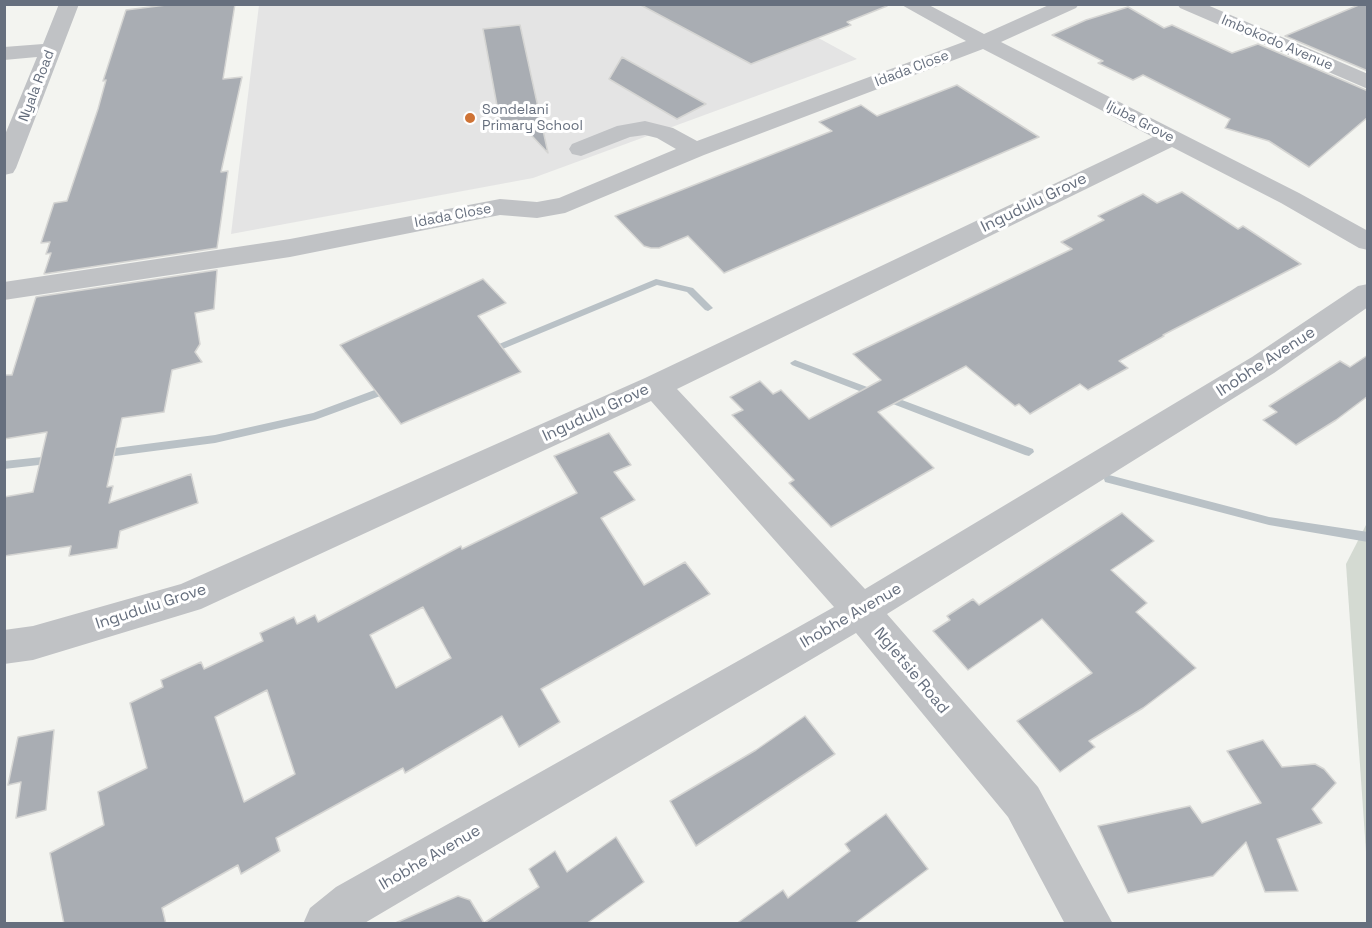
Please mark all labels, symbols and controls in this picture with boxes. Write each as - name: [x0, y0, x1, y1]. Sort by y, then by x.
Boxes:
- street label: Imbokodo Avenue: [1219, 12, 1335, 74]
- street label: Idada Close: [873, 47, 951, 91]
- street label: Nyala Road: [16, 48, 58, 124]
- street label: Ijuba Grove: [1103, 98, 1177, 146]
- place label: Sondelani Primary School: [482, 102, 583, 134]
- marker: Sondelani Primary School: [463, 111, 477, 125]
- street label: Ingudulu Grove: [978, 169, 1090, 237]
- street label: Idada Close: [413, 200, 493, 232]
- street label: Ihobhe Avenue: [1213, 323, 1319, 401]
- street label: Ingudulu Grove: [540, 380, 652, 446]
- street label: Ihobhe Avenue: [797, 579, 905, 653]
- street label: Ingudulu Grove: [93, 580, 209, 634]
- street label: Ngletsie Road: [869, 624, 953, 718]
- street label: Ihobhe Avenue: [376, 821, 484, 895]

